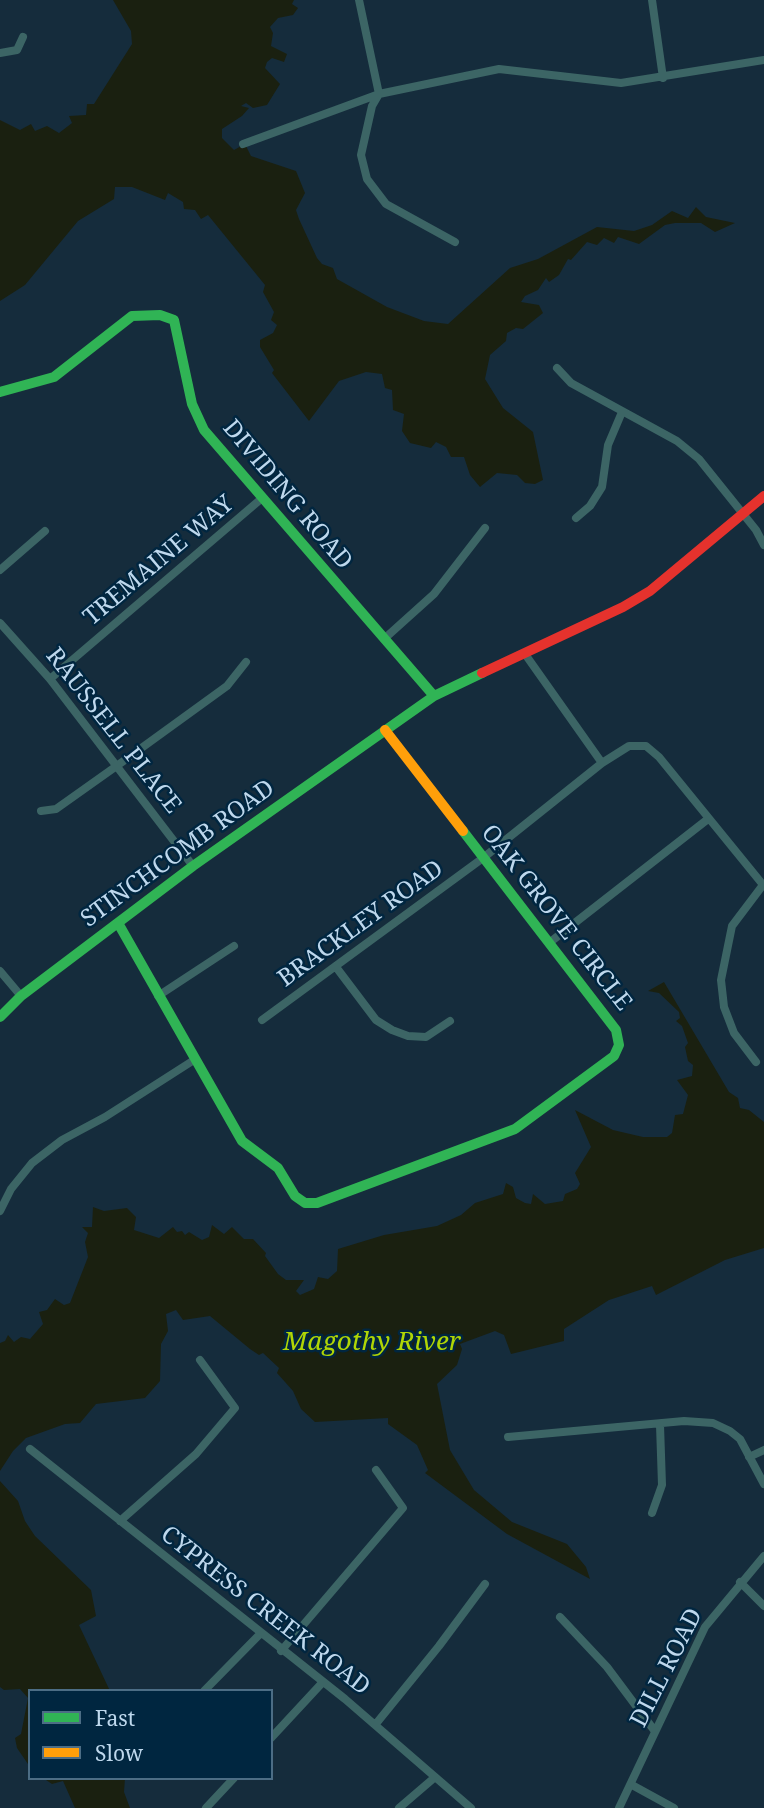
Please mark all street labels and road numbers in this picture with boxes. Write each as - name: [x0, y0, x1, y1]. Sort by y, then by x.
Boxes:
- street label: DIVIDING ROAD: [216, 414, 358, 576]
- street label: TREMAINE WAY: [78, 490, 240, 632]
- street label: RAUSSELL PLACE: [39, 642, 187, 820]
- street label: STINCHCOMB ROAD: [76, 774, 280, 934]
- street label: OAK GROVE CIRCLE: [475, 819, 637, 1017]
- street label: BRACKLEY ROAD: [273, 854, 449, 994]
- street label: CYPRESS CREEK ROAD: [155, 1520, 375, 1702]
- street label: DILL ROAD: [625, 1604, 709, 1732]

